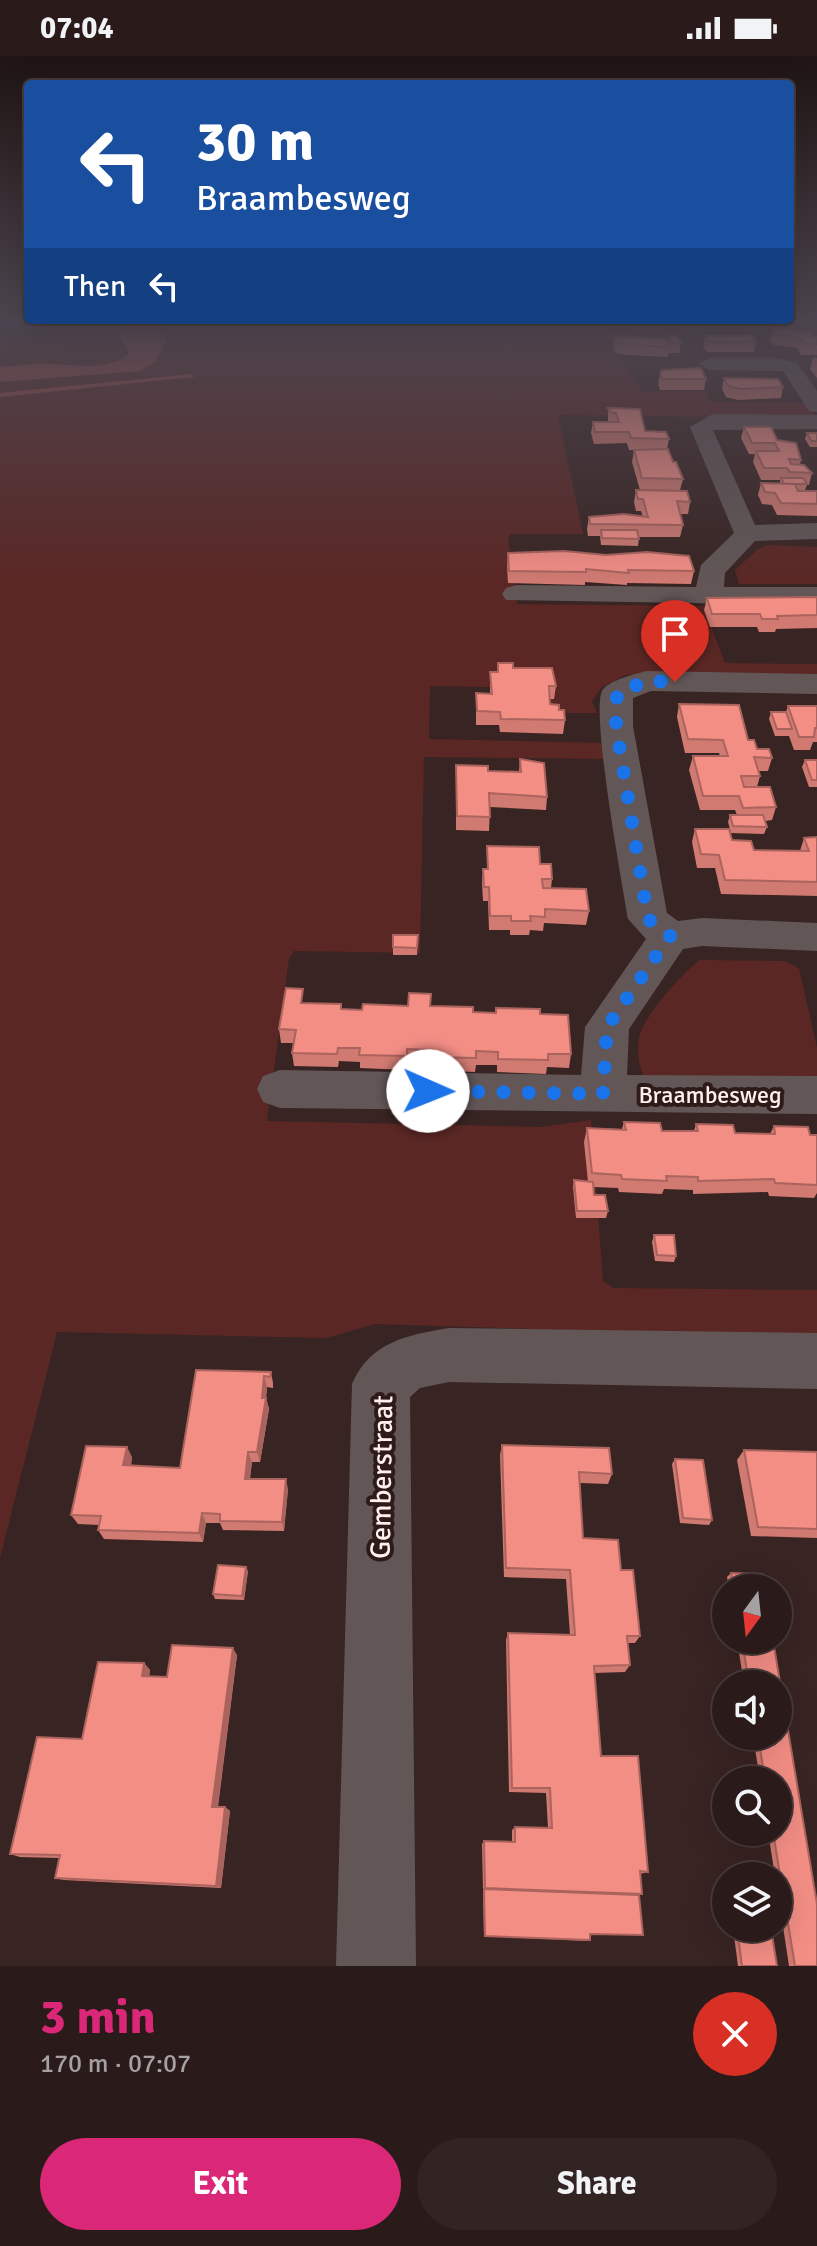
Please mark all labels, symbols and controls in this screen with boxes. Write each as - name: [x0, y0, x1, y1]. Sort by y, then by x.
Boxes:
- text: 07:04: [40, 10, 114, 47]
- text: 30 m: [196, 107, 314, 176]
- icon: left: [64, 112, 168, 216]
- text: Braambesweg: [196, 176, 411, 221]
- icon: left: [142, 264, 186, 308]
- text: Then: [64, 268, 126, 305]
- pin: [641, 600, 709, 682]
- icon: arrive: [653, 612, 697, 656]
- position arrow: [386, 1049, 470, 1133]
- street label: Braambesweg: [638, 1080, 782, 1110]
- street label: Gemberstraat: [364, 1395, 400, 1559]
- north arrow: [712, 1574, 792, 1654]
- map controls: [712, 1574, 792, 1942]
- button: sound: [712, 1670, 792, 1750]
- button: search: [712, 1766, 792, 1846]
- button: layers: [712, 1862, 792, 1942]
- text: 3 min: [40, 1988, 156, 2047]
- button: close: [693, 1992, 777, 2076]
- text: 170 m · 07:07: [40, 2048, 191, 2080]
- button: Exit: [40, 2138, 401, 2230]
- button: Share: [417, 2138, 777, 2230]

